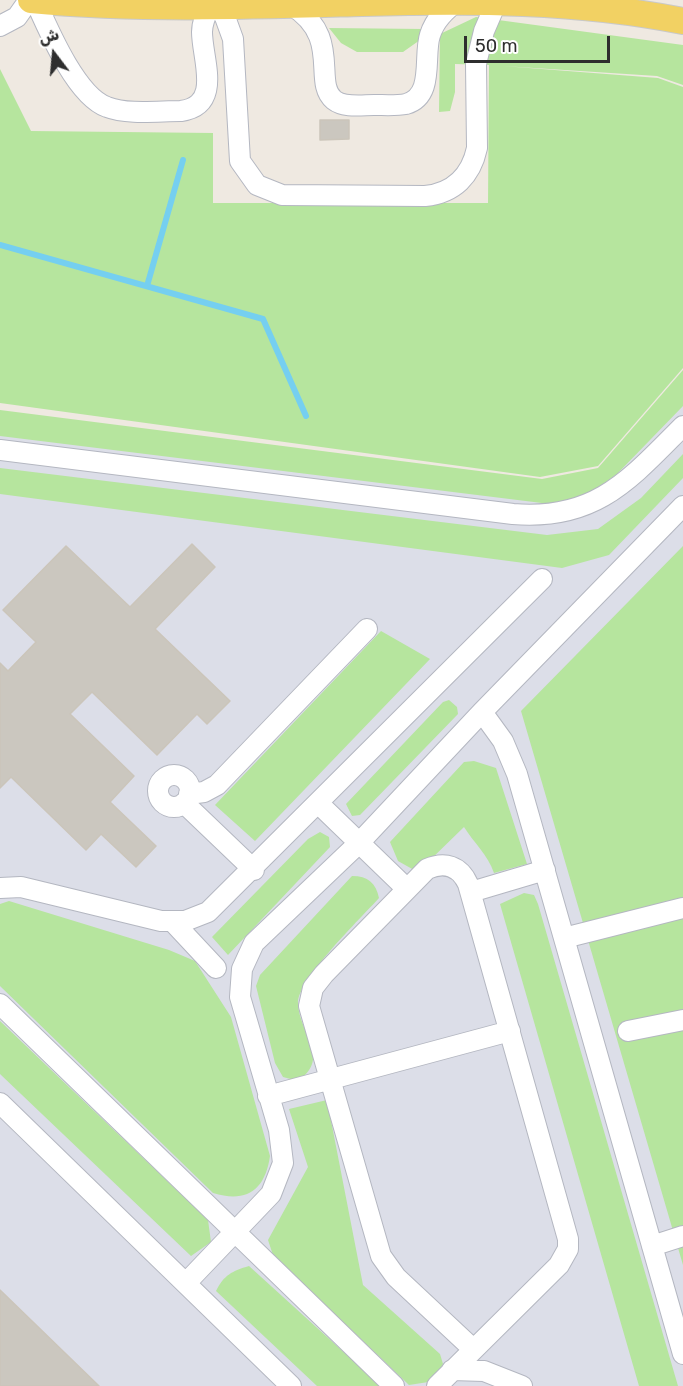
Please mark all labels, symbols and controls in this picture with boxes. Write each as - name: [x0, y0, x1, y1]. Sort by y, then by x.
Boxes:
- north arrow: [24, 24, 84, 84]
- text: ش: [37, 24, 61, 48]
- scale bar: [467, 24, 612, 62]
- text: 50 m: [475, 35, 518, 57]

